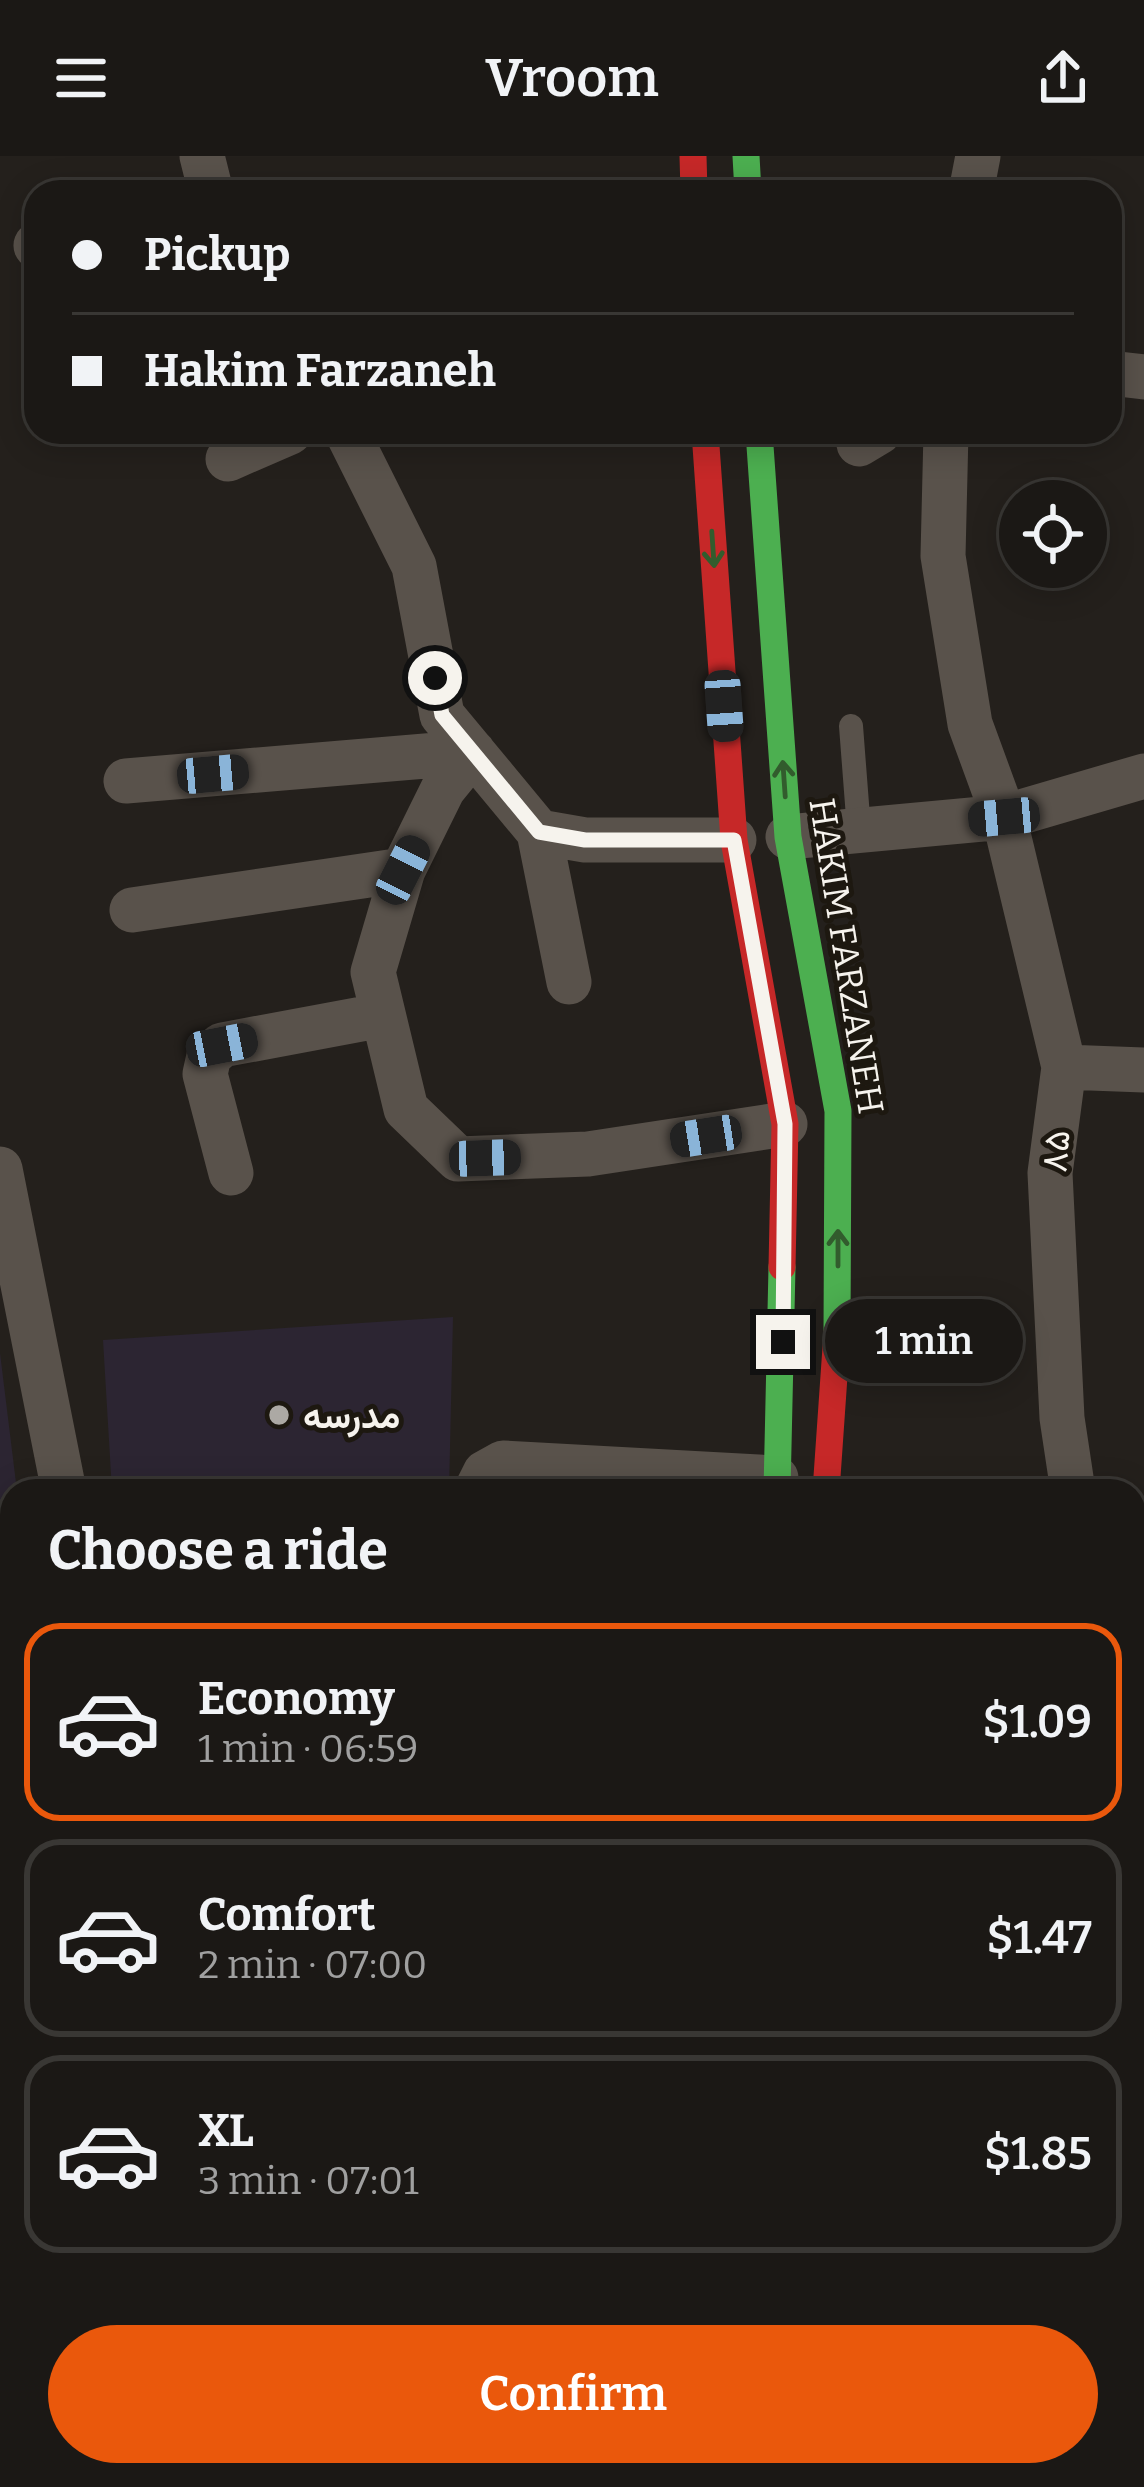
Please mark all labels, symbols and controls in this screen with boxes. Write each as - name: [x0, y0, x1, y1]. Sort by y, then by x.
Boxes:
- icon: menu: [48, 45, 114, 111]
- icon: share: [1030, 45, 1096, 111]
- text: Vroom: [485, 46, 659, 110]
- text: Pickup: [144, 228, 290, 282]
- text: Hakim Farzaneh: [144, 344, 496, 398]
- map controls: [999, 480, 1107, 588]
- button: locate: [999, 480, 1107, 588]
- one-way arrow: [702, 529, 725, 568]
- route start: [408, 651, 462, 705]
- car: [704, 669, 744, 743]
- car: [176, 753, 250, 795]
- one-way arrow: [772, 760, 795, 799]
- street label: HAKIM FARZANEH: [799, 795, 893, 1117]
- car: [967, 796, 1041, 838]
- car: [371, 830, 435, 910]
- car: [183, 1020, 261, 1070]
- car: [668, 1113, 744, 1159]
- street label: ۸۵: [1032, 1128, 1080, 1174]
- car: [448, 1139, 522, 1177]
- one-way arrow: [826, 1229, 849, 1268]
- callout: 1 min: [825, 1300, 1023, 1384]
- route end: [756, 1315, 810, 1369]
- text: 1 min: [875, 1318, 973, 1364]
- place label: مدرسه: [303, 1394, 400, 1438]
- marker: مدرسه: [266, 1402, 292, 1428]
- text: Choose a ride: [48, 1519, 388, 1583]
- icon: car: [54, 1668, 162, 1776]
- text: Economy: [198, 1672, 395, 1726]
- text: $1.09: [982, 1695, 1092, 1749]
- text: 1 min · 06:59: [198, 1726, 418, 1772]
- icon: car: [54, 1884, 162, 1992]
- text: Comfort: [198, 1888, 376, 1942]
- text: $1.47: [986, 1911, 1092, 1965]
- text: 2 min · 07:00: [198, 1942, 427, 1988]
- icon: car: [54, 2100, 162, 2208]
- text: XL: [198, 2104, 254, 2158]
- text: $1.85: [984, 2127, 1092, 2181]
- text: 3 min · 07:01: [198, 2158, 419, 2204]
- button: Confirm: [48, 2325, 1098, 2463]

